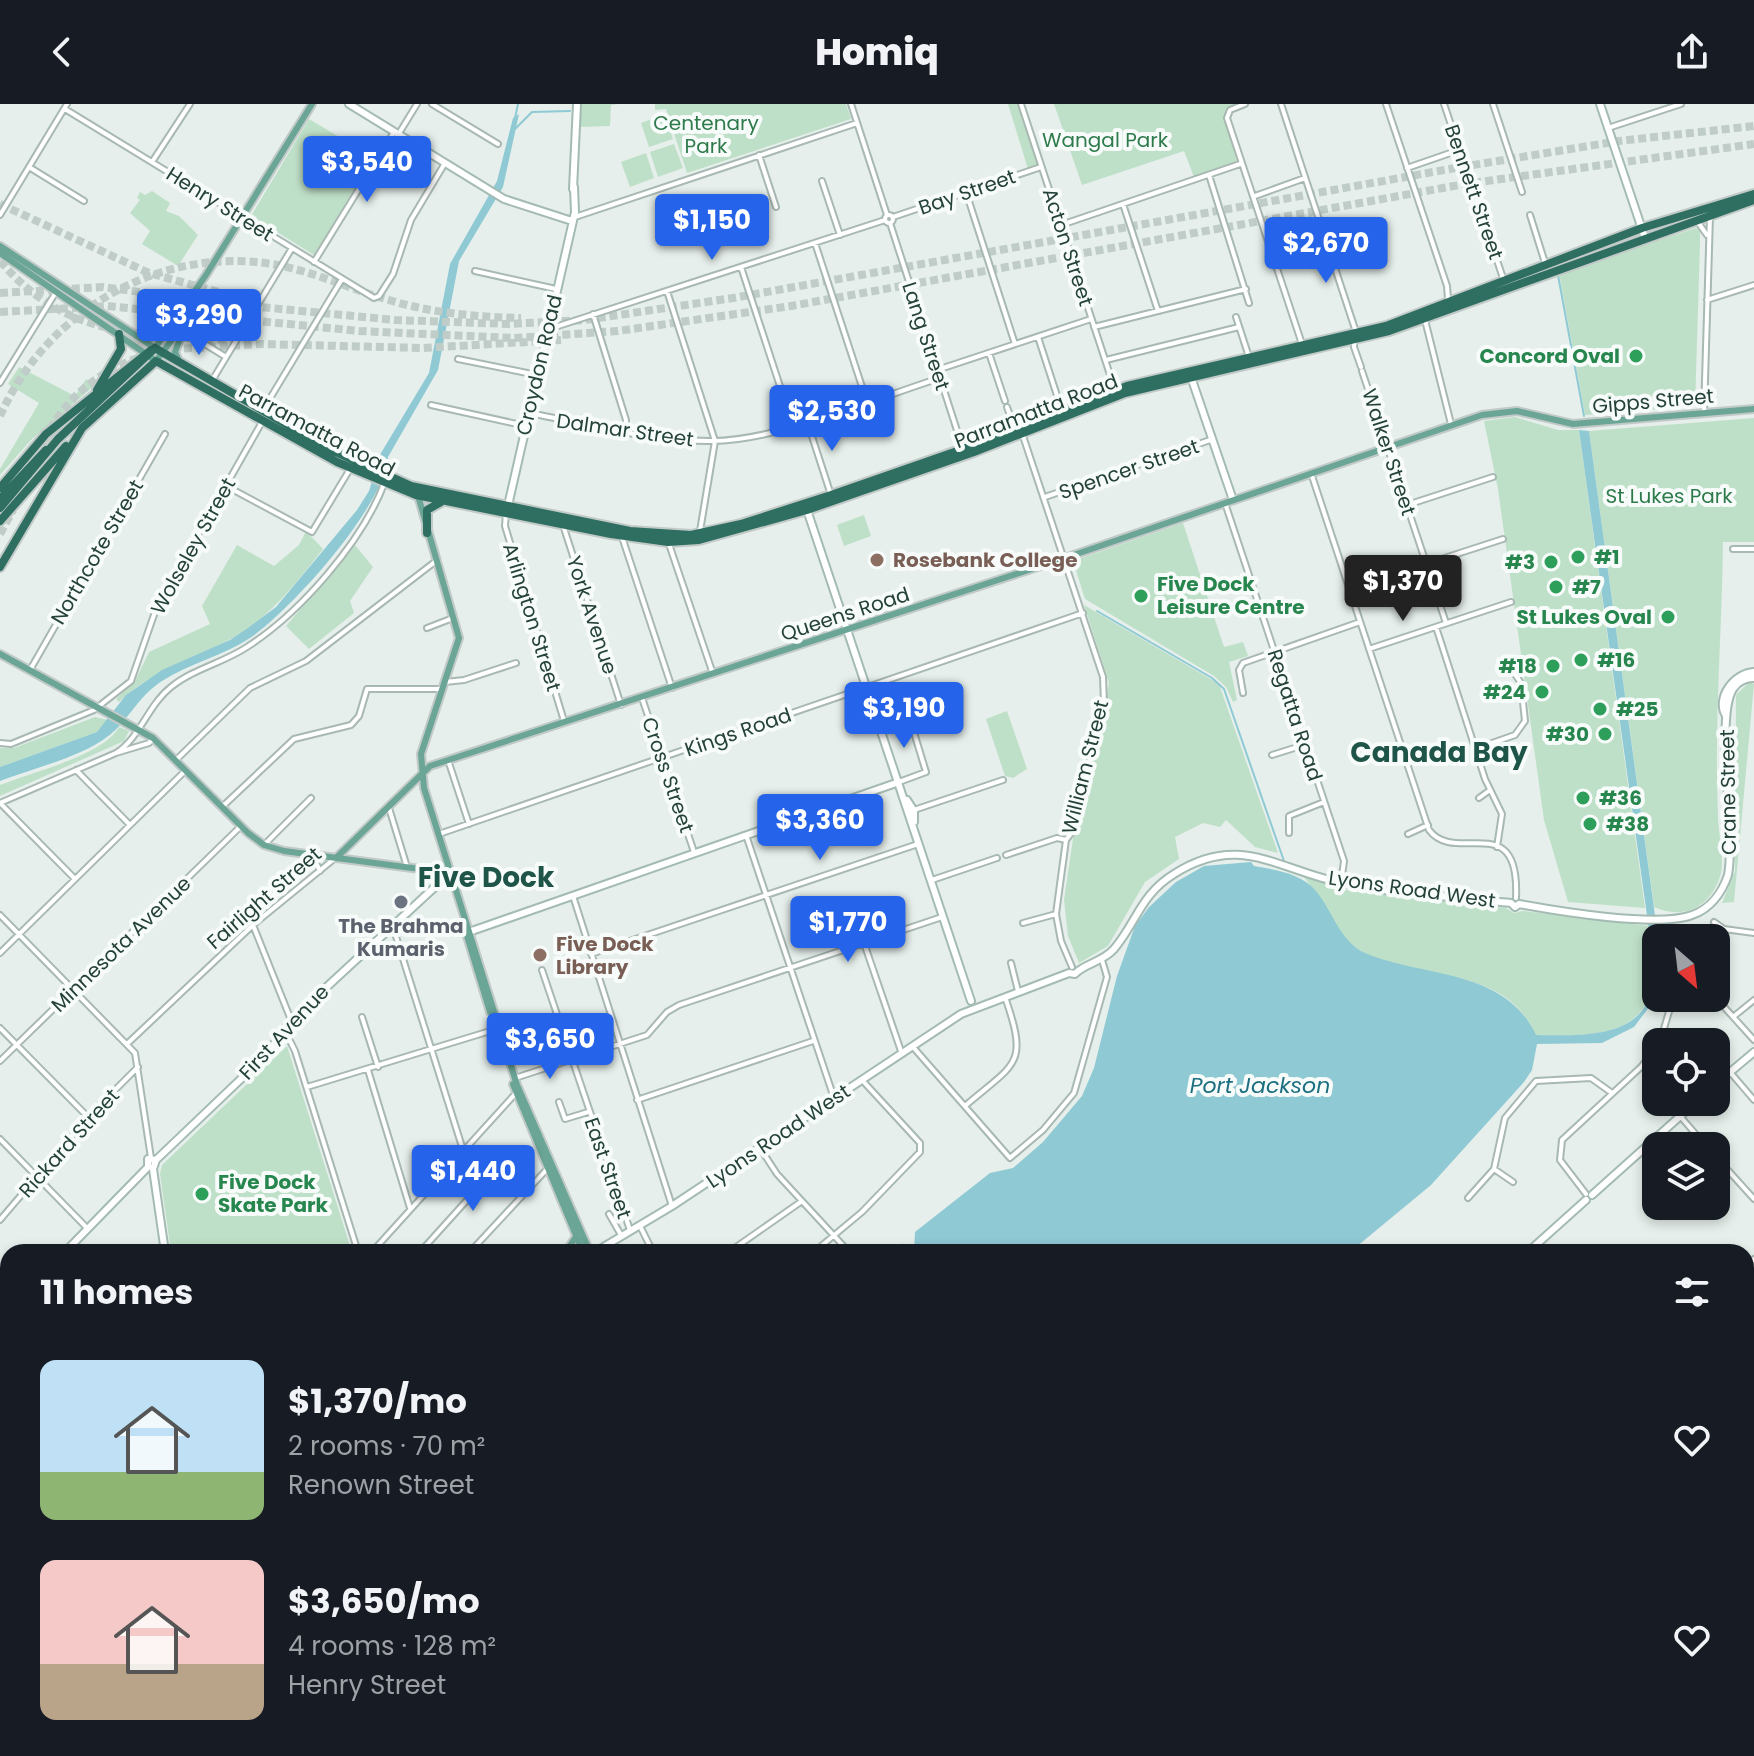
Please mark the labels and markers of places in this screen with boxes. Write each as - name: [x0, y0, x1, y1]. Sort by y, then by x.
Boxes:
- pin: $3,540: [302, 136, 432, 204]
- pin: $1,150: [647, 194, 777, 262]
- pin: $2,670: [1261, 217, 1391, 285]
- pin: $3,290: [134, 289, 264, 357]
- place label: Concord Oval: [1480, 342, 1620, 370]
- marker: Concord Oval: [1627, 347, 1645, 365]
- pin: $2,530: [767, 385, 897, 453]
- place label: #1: [1594, 543, 1620, 571]
- place label: Rosebank College: [893, 546, 1078, 574]
- place label: #3: [1505, 548, 1535, 576]
- marker: #1: [1569, 548, 1587, 566]
- marker: Rosebank College: [868, 551, 886, 569]
- marker: #3: [1542, 553, 1560, 571]
- pin: $1,370: [1338, 555, 1468, 623]
- place label: Five Dock Leisure Centre: [1157, 570, 1305, 621]
- place label: #7: [1572, 573, 1601, 601]
- marker: #7: [1547, 578, 1565, 596]
- marker: Five Dock Leisure Centre: [1132, 587, 1150, 605]
- place label: St Lukes Oval: [1517, 603, 1652, 631]
- marker: St Lukes Oval: [1659, 608, 1677, 626]
- place label: #16: [1597, 646, 1635, 674]
- marker: #16: [1572, 651, 1590, 669]
- place label: #18: [1498, 652, 1537, 680]
- marker: #18: [1544, 657, 1562, 675]
- place label: #24: [1483, 678, 1526, 706]
- pin: $3,190: [839, 682, 969, 750]
- marker: #24: [1533, 683, 1551, 701]
- place label: #25: [1616, 695, 1659, 723]
- marker: #25: [1591, 700, 1609, 718]
- place label: #30: [1546, 720, 1589, 748]
- marker: #30: [1596, 725, 1614, 743]
- place label: #36: [1599, 784, 1642, 812]
- marker: #36: [1574, 789, 1592, 807]
- pin: $3,360: [755, 794, 885, 862]
- place label: #38: [1606, 810, 1649, 838]
- marker: #38: [1581, 815, 1599, 833]
- marker: The Brahma Kumaris: [392, 893, 410, 911]
- pin: $1,770: [783, 896, 913, 964]
- place label: The Brahma Kumaris: [338, 912, 464, 963]
- place label: Five Dock Library: [556, 930, 654, 981]
- marker: Five Dock Library: [531, 946, 549, 964]
- pin: $3,650: [485, 1013, 615, 1081]
- pin: $1,440: [408, 1145, 538, 1213]
- place label: Five Dock Skate Park: [218, 1168, 329, 1219]
- marker: Five Dock Skate Park: [193, 1185, 211, 1203]

